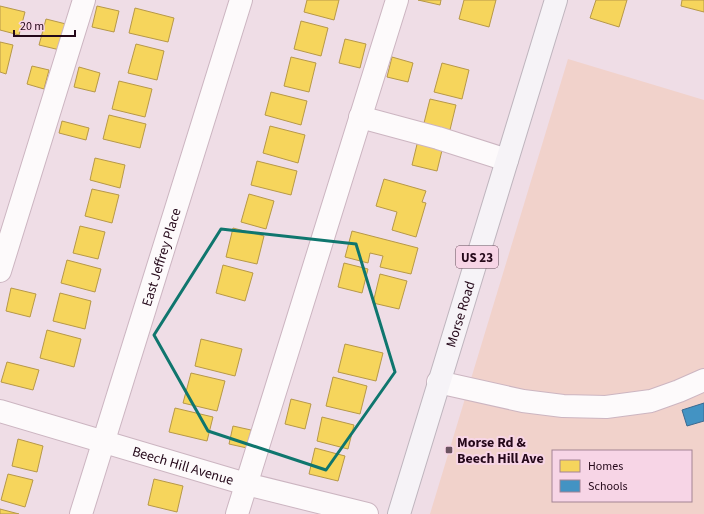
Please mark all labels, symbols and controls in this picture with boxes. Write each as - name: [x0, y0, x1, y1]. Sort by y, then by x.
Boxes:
- scale bar: [14, 12, 75, 38]
- text: 20 m: [20, 18, 44, 35]
- street label: East Jeffrey Place: [137, 206, 187, 309]
- road number: US 23: [456, 246, 498, 268]
- street label: Morse Road: [441, 279, 481, 350]
- place label: Morse Rd & Beech Hill Ave: [457, 433, 544, 469]
- street label: Beech Hill Avenue: [130, 442, 236, 491]
- marker: Morse Rd & Beech Hill Ave: [444, 445, 454, 455]
- legend: [552, 450, 692, 502]
- text: Homes: [588, 458, 623, 475]
- text: Schools: [588, 478, 628, 495]

